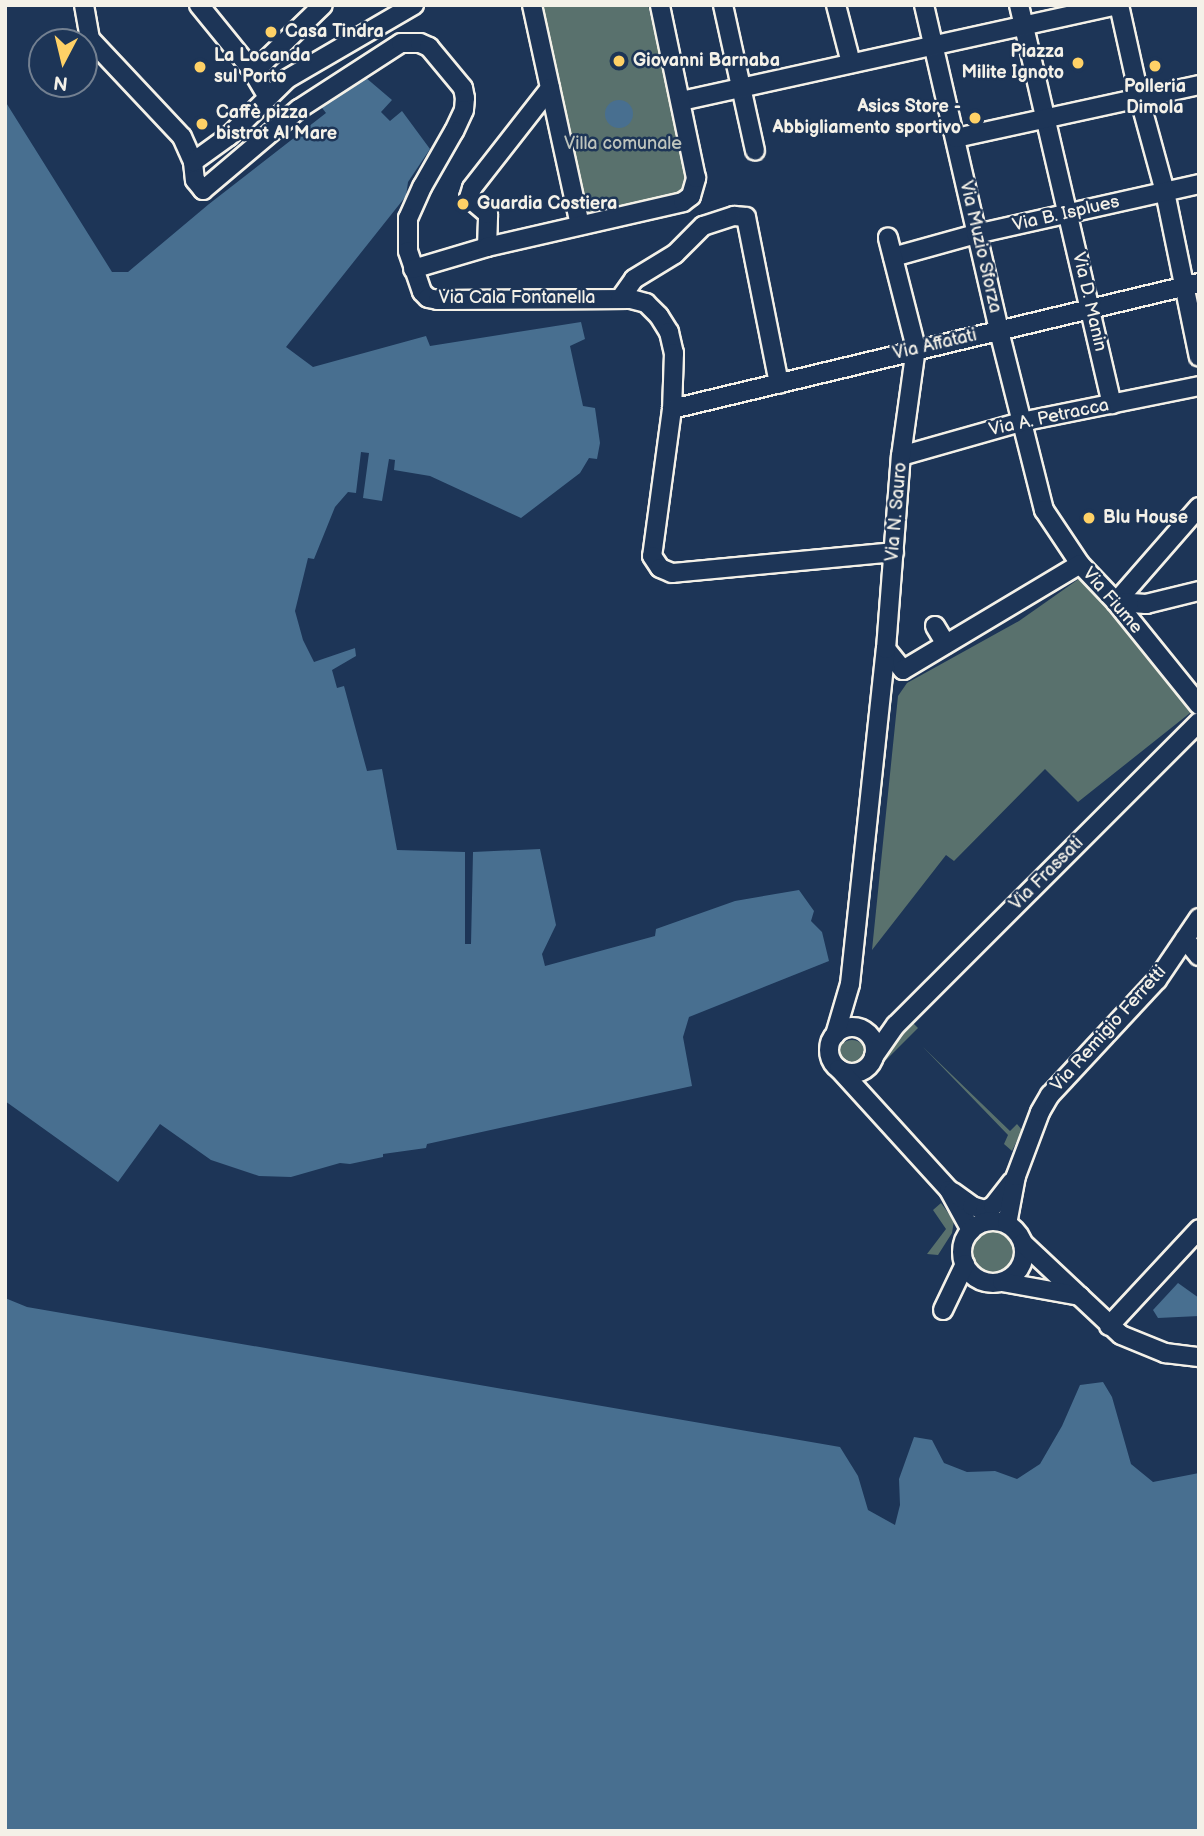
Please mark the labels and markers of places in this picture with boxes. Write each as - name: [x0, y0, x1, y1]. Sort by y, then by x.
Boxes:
- place label: Casa Tindra: [285, 21, 384, 43]
- marker: Casa Tindra: [263, 24, 279, 40]
- place label: Piazza Milite Ignoto: [962, 42, 1064, 84]
- place label: La Locanda sul Porto: [214, 46, 311, 88]
- place label: Giovanni Barnaba: [633, 50, 780, 72]
- marker: Giovanni Barnaba: [611, 53, 627, 69]
- marker: Piazza Milite Ignoto: [1070, 55, 1086, 71]
- marker: Polleria Dimola: [1147, 58, 1163, 74]
- marker: La Locanda sul Porto: [192, 59, 208, 75]
- place label: Polleria Dimola: [1124, 77, 1186, 119]
- place label: Asics Store - Abbigliamento sportivo: [773, 97, 961, 140]
- place label: Caffè pizza bistrot Al Mare: [216, 103, 337, 146]
- marker: Asics Store - Abbigliamento sportivo: [967, 110, 983, 126]
- marker: Caffè pizza bistrot Al Mare: [194, 116, 210, 132]
- place label: Guardia Costiera: [477, 193, 617, 215]
- marker: Guardia Costiera: [455, 196, 471, 212]
- place label: Blu House: [1103, 507, 1188, 529]
- marker: Blu House: [1081, 510, 1097, 526]

